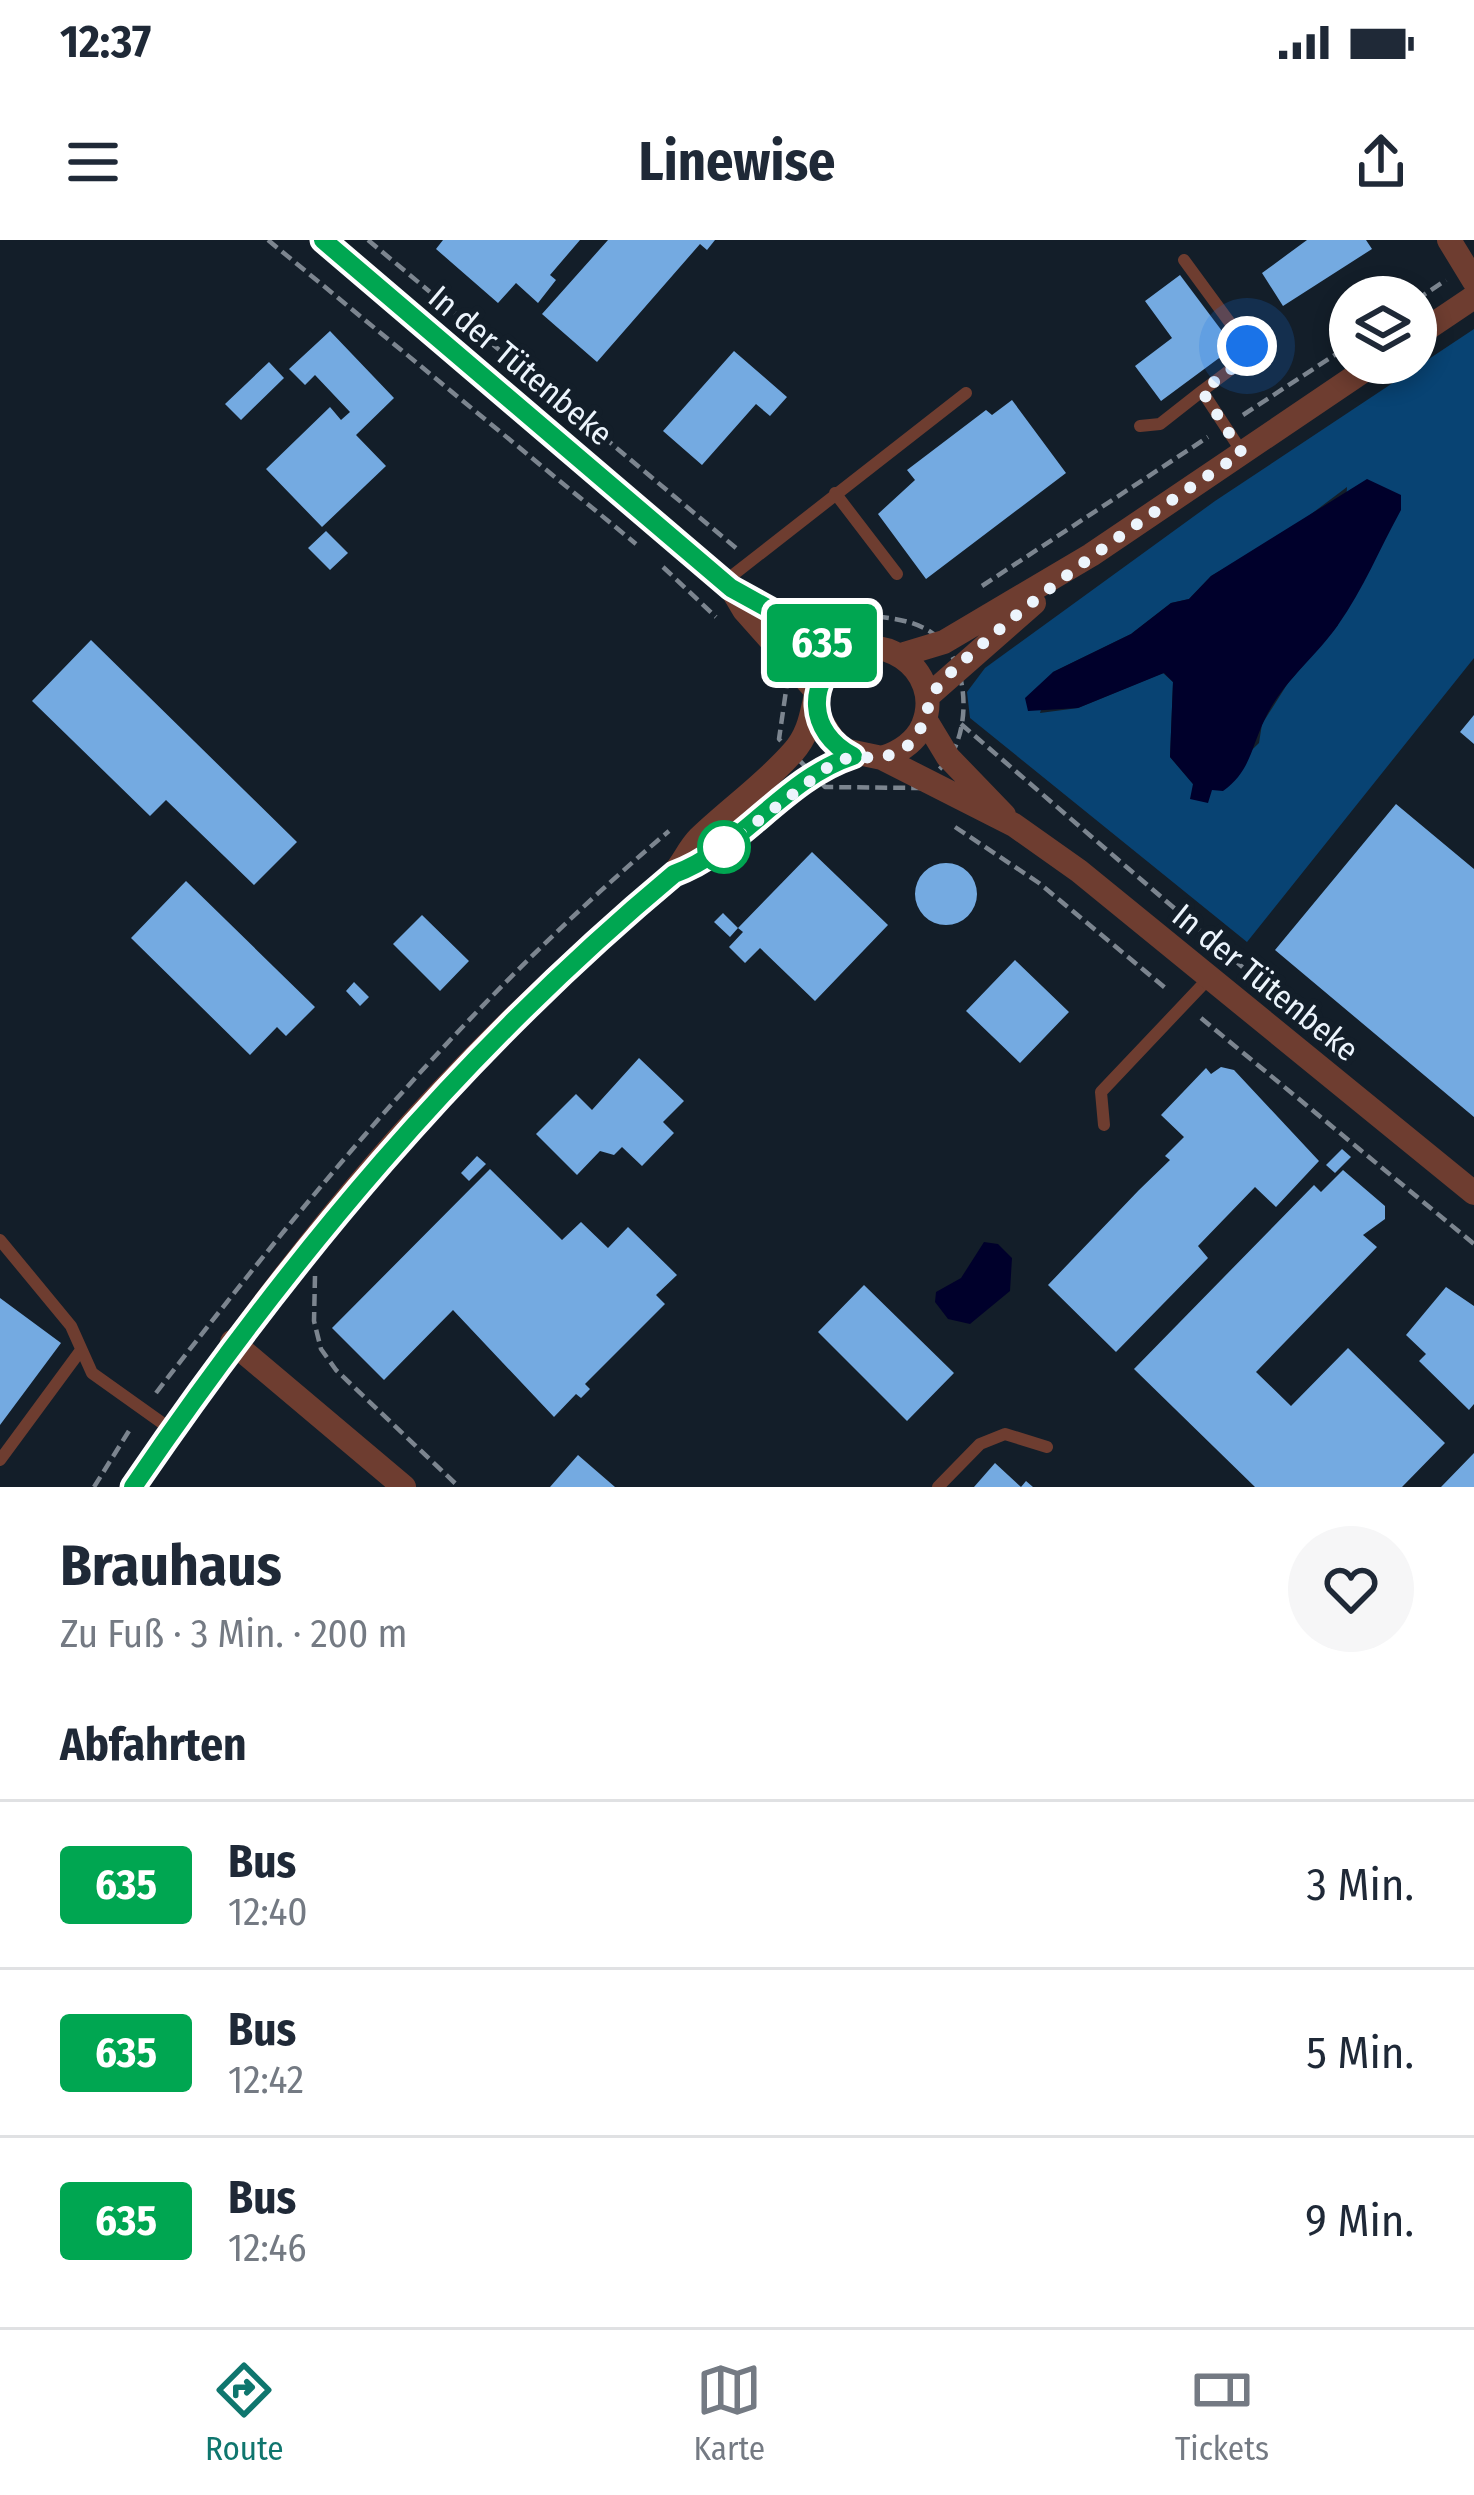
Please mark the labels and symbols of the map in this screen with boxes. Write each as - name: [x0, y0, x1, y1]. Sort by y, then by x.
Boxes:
- street label: In der Tütenbeke: [420, 277, 620, 454]
- your location: [1217, 316, 1277, 376]
- line badge: 635: [753, 604, 891, 682]
- unlabelled marker: [699, 822, 749, 872]
- street label: In der Tütenbeke: [1164, 896, 1366, 1070]

